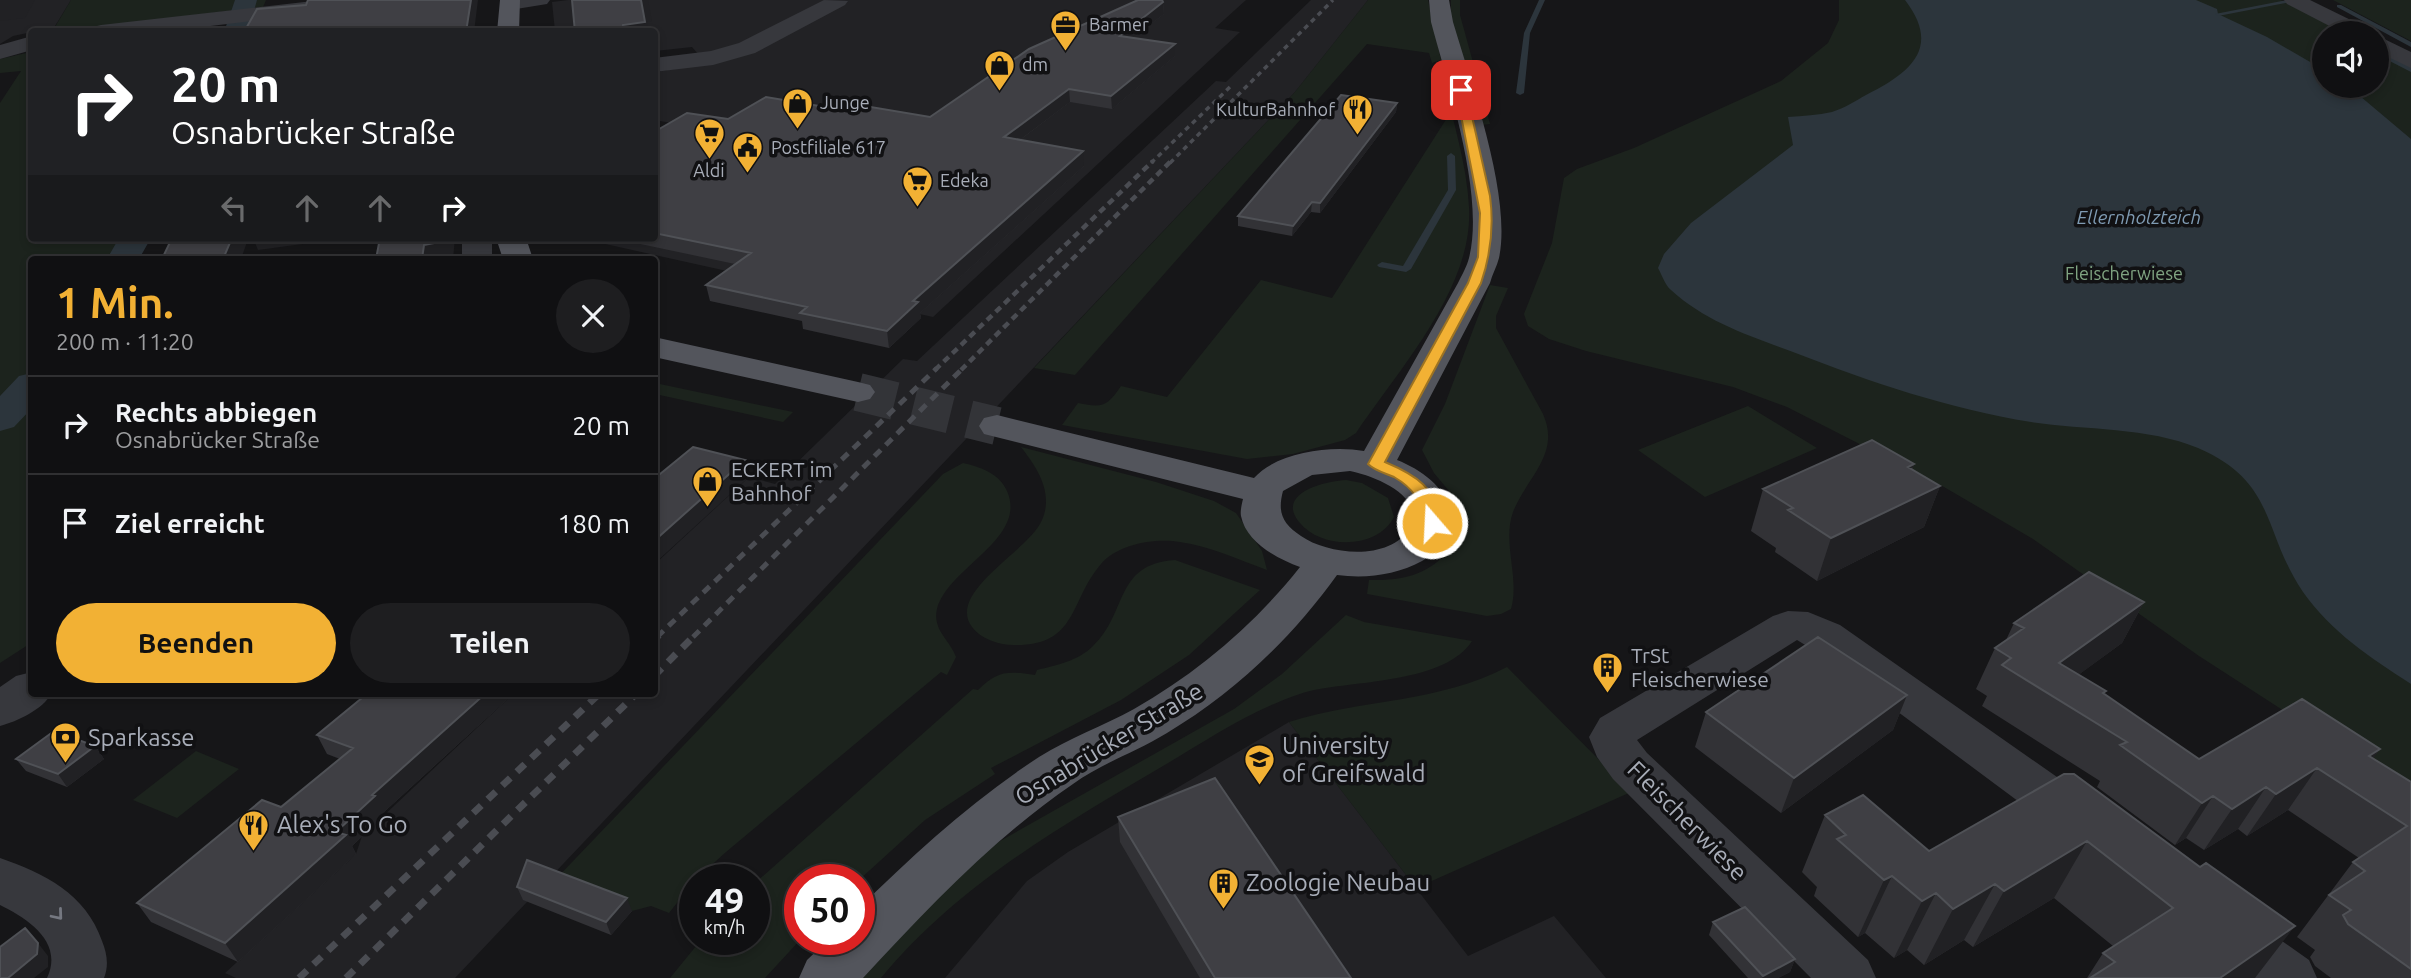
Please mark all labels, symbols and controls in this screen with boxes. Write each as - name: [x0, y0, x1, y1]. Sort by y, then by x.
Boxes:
- office icon: Barmer: [1049, 8, 1083, 52]
- place label: Barmer: [1089, 14, 1149, 34]
- map controls: [2312, 21, 2389, 98]
- button: sound: [2312, 21, 2389, 98]
- shop icon: dm: [982, 48, 1016, 92]
- place label: dm: [1022, 54, 1048, 74]
- icon: right: [56, 56, 147, 147]
- text: 20 m: [171, 56, 280, 111]
- pin: [1431, 60, 1491, 120]
- icon: arrive: [1442, 71, 1480, 109]
- shop icon: Junge: [780, 86, 814, 130]
- place label: Junge: [820, 92, 870, 112]
- restaurant icon: KulturBahnhof: [1341, 93, 1375, 137]
- place label: KulturBahnhof: [1216, 99, 1335, 119]
- text: Osnabrücker Straße: [171, 114, 456, 150]
- supermarket icon: Aldi: [692, 116, 726, 160]
- public building icon: Postfiliale 617: [731, 131, 765, 175]
- place label: Postfiliale 617: [771, 137, 886, 157]
- place label: Aldi: [693, 160, 725, 180]
- supermarket icon: Edeka: [900, 164, 934, 208]
- place label: Edeka: [940, 170, 989, 190]
- icon: left: [215, 189, 253, 227]
- icon: ahead: [288, 189, 326, 227]
- icon: ahead: [361, 189, 399, 227]
- icon: right: [434, 189, 472, 227]
- water label: Ellernholzteich: [2077, 206, 2201, 228]
- park label: Fleischerwiese: [2065, 263, 2183, 283]
- text: 1 Min.: [56, 279, 174, 326]
- button: close: [556, 279, 630, 353]
- text: 200 m · 11:20: [56, 329, 194, 354]
- text: Rechts abbiegen: [115, 398, 317, 427]
- icon: right: [56, 406, 94, 444]
- text: 20 m: [572, 411, 630, 440]
- text: Osnabrücker Straße: [115, 427, 320, 452]
- place label: ECKERT im Bahnhof: [731, 457, 833, 505]
- shop icon: ECKERT im Bahnhof: [691, 465, 725, 509]
- position arrow: [1395, 486, 1469, 560]
- icon: arrive: [56, 504, 94, 542]
- text: Ziel erreicht: [115, 509, 265, 538]
- text: 180 m: [558, 509, 630, 538]
- button: Beenden: [56, 603, 336, 683]
- button: Teilen: [350, 603, 630, 683]
- place label: TrSt Fleischerwiese: [1631, 643, 1769, 691]
- building icon: TrSt Fleischerwiese: [1591, 651, 1625, 695]
- street label: Osnabrücker Straße: [1010, 677, 1207, 810]
- bank icon: Sparkasse: [48, 721, 82, 765]
- place label: Sparkasse: [88, 724, 195, 751]
- place label: University of Greifswald: [1282, 732, 1426, 787]
- school or university icon: University of Greifswald: [1242, 743, 1276, 787]
- street label: Fleischerwiese: [1622, 755, 1753, 886]
- restaurant icon: Alex's To Go: [237, 808, 271, 852]
- place label: Alex's To Go: [277, 811, 408, 838]
- speed limit sign: 50: [784, 864, 875, 955]
- building icon: Zoologie Neubau: [1206, 866, 1240, 910]
- place label: Zoologie Neubau: [1246, 869, 1430, 896]
- text: 49: [705, 880, 744, 920]
- one-way arrow: [50, 906, 62, 919]
- text: km/h: [704, 917, 745, 937]

